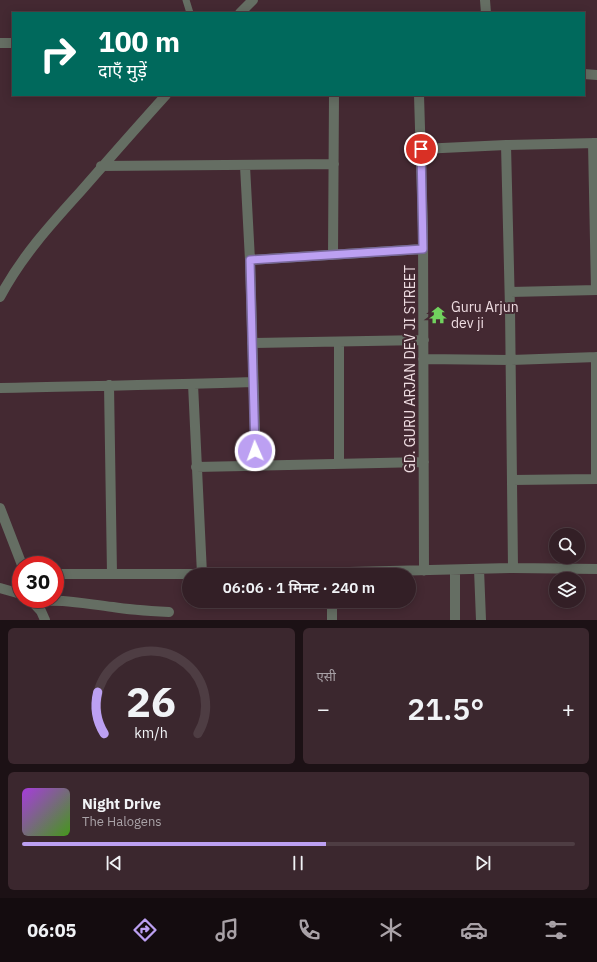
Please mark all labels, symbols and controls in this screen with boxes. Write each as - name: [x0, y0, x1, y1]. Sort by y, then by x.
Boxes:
- text: 100 m: [98, 23, 180, 60]
- icon: right: [32, 28, 84, 80]
- text: दाएँ मुड़ें: [98, 59, 147, 82]
- pin: [404, 132, 438, 166]
- icon: arrive: [410, 138, 432, 160]
- street label: GD. GURU ARJAN DEV JI STREET: [401, 265, 419, 473]
- place label: Guru Arjun dev ji: [451, 298, 519, 332]
- temple icon: Guru Arjun dev ji: [428, 305, 448, 325]
- position arrow: [234, 430, 276, 472]
- map controls: [549, 528, 585, 608]
- button: search: [549, 528, 585, 564]
- speed limit sign: 30: [12, 556, 64, 608]
- button: layers: [549, 572, 585, 608]
- text: 06:06 · 1 मिनट · 240 m: [223, 578, 375, 597]
- text: एसी: [317, 668, 336, 685]
- text: 26: [126, 674, 176, 728]
- text: 21.5°: [407, 689, 484, 728]
- text: −: [317, 694, 330, 723]
- text: +: [562, 694, 575, 723]
- text: km/h: [134, 723, 168, 742]
- text: Night Drive: [82, 794, 161, 813]
- text: The Halogens: [82, 813, 162, 830]
- icon: previous: [103, 852, 125, 874]
- icon: pause: [287, 852, 309, 874]
- icon: next: [472, 852, 494, 874]
- icon: directions: [131, 916, 159, 944]
- icon: music: [213, 916, 241, 944]
- icon: phone: [295, 916, 323, 944]
- icon: climate: [377, 916, 405, 944]
- icon: car: [460, 916, 488, 944]
- icon: filters: [542, 916, 570, 944]
- text: 06:05: [27, 919, 76, 942]

